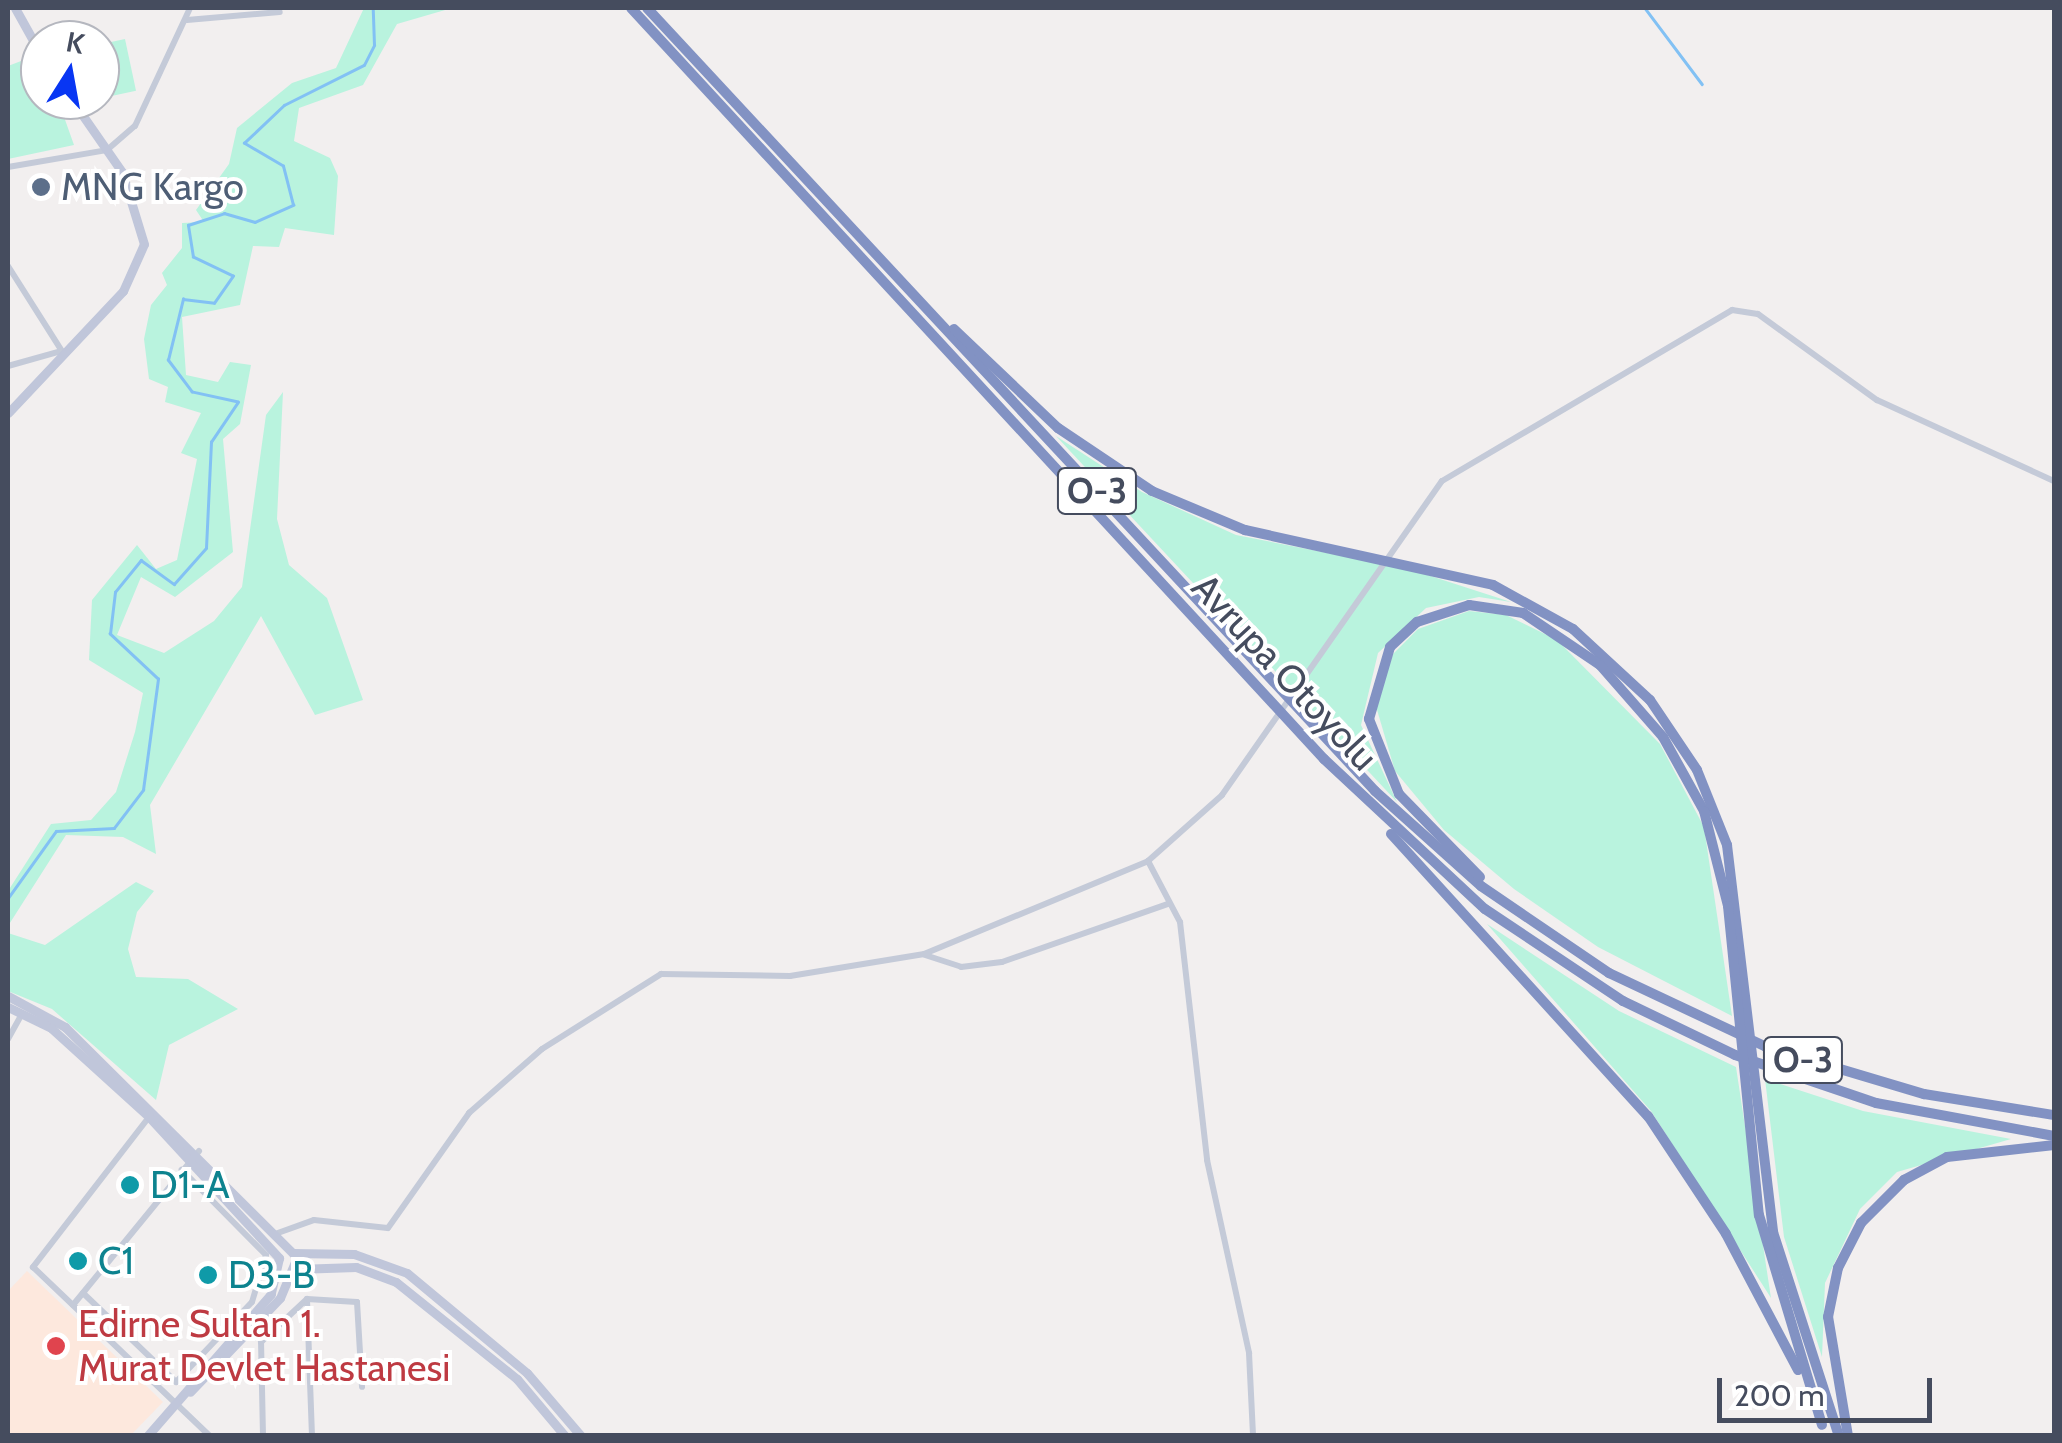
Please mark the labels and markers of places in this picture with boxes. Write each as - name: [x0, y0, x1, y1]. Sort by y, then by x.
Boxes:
- place label: MNG Kargo: [61, 164, 244, 210]
- marker: MNG Kargo: [30, 176, 52, 198]
- place label: D1-A: [150, 1162, 230, 1208]
- marker: D1-A: [119, 1174, 141, 1196]
- place label: C1: [98, 1238, 134, 1284]
- marker: C1: [67, 1250, 89, 1272]
- place label: D3-B: [228, 1252, 315, 1298]
- marker: D3-B: [197, 1264, 219, 1286]
- place label: Edirne Sultan 1. Murat Devlet Hastanesi: [78, 1301, 450, 1390]
- marker: Edirne Sultan 1. Murat Devlet Hastanesi: [43, 1333, 69, 1359]

